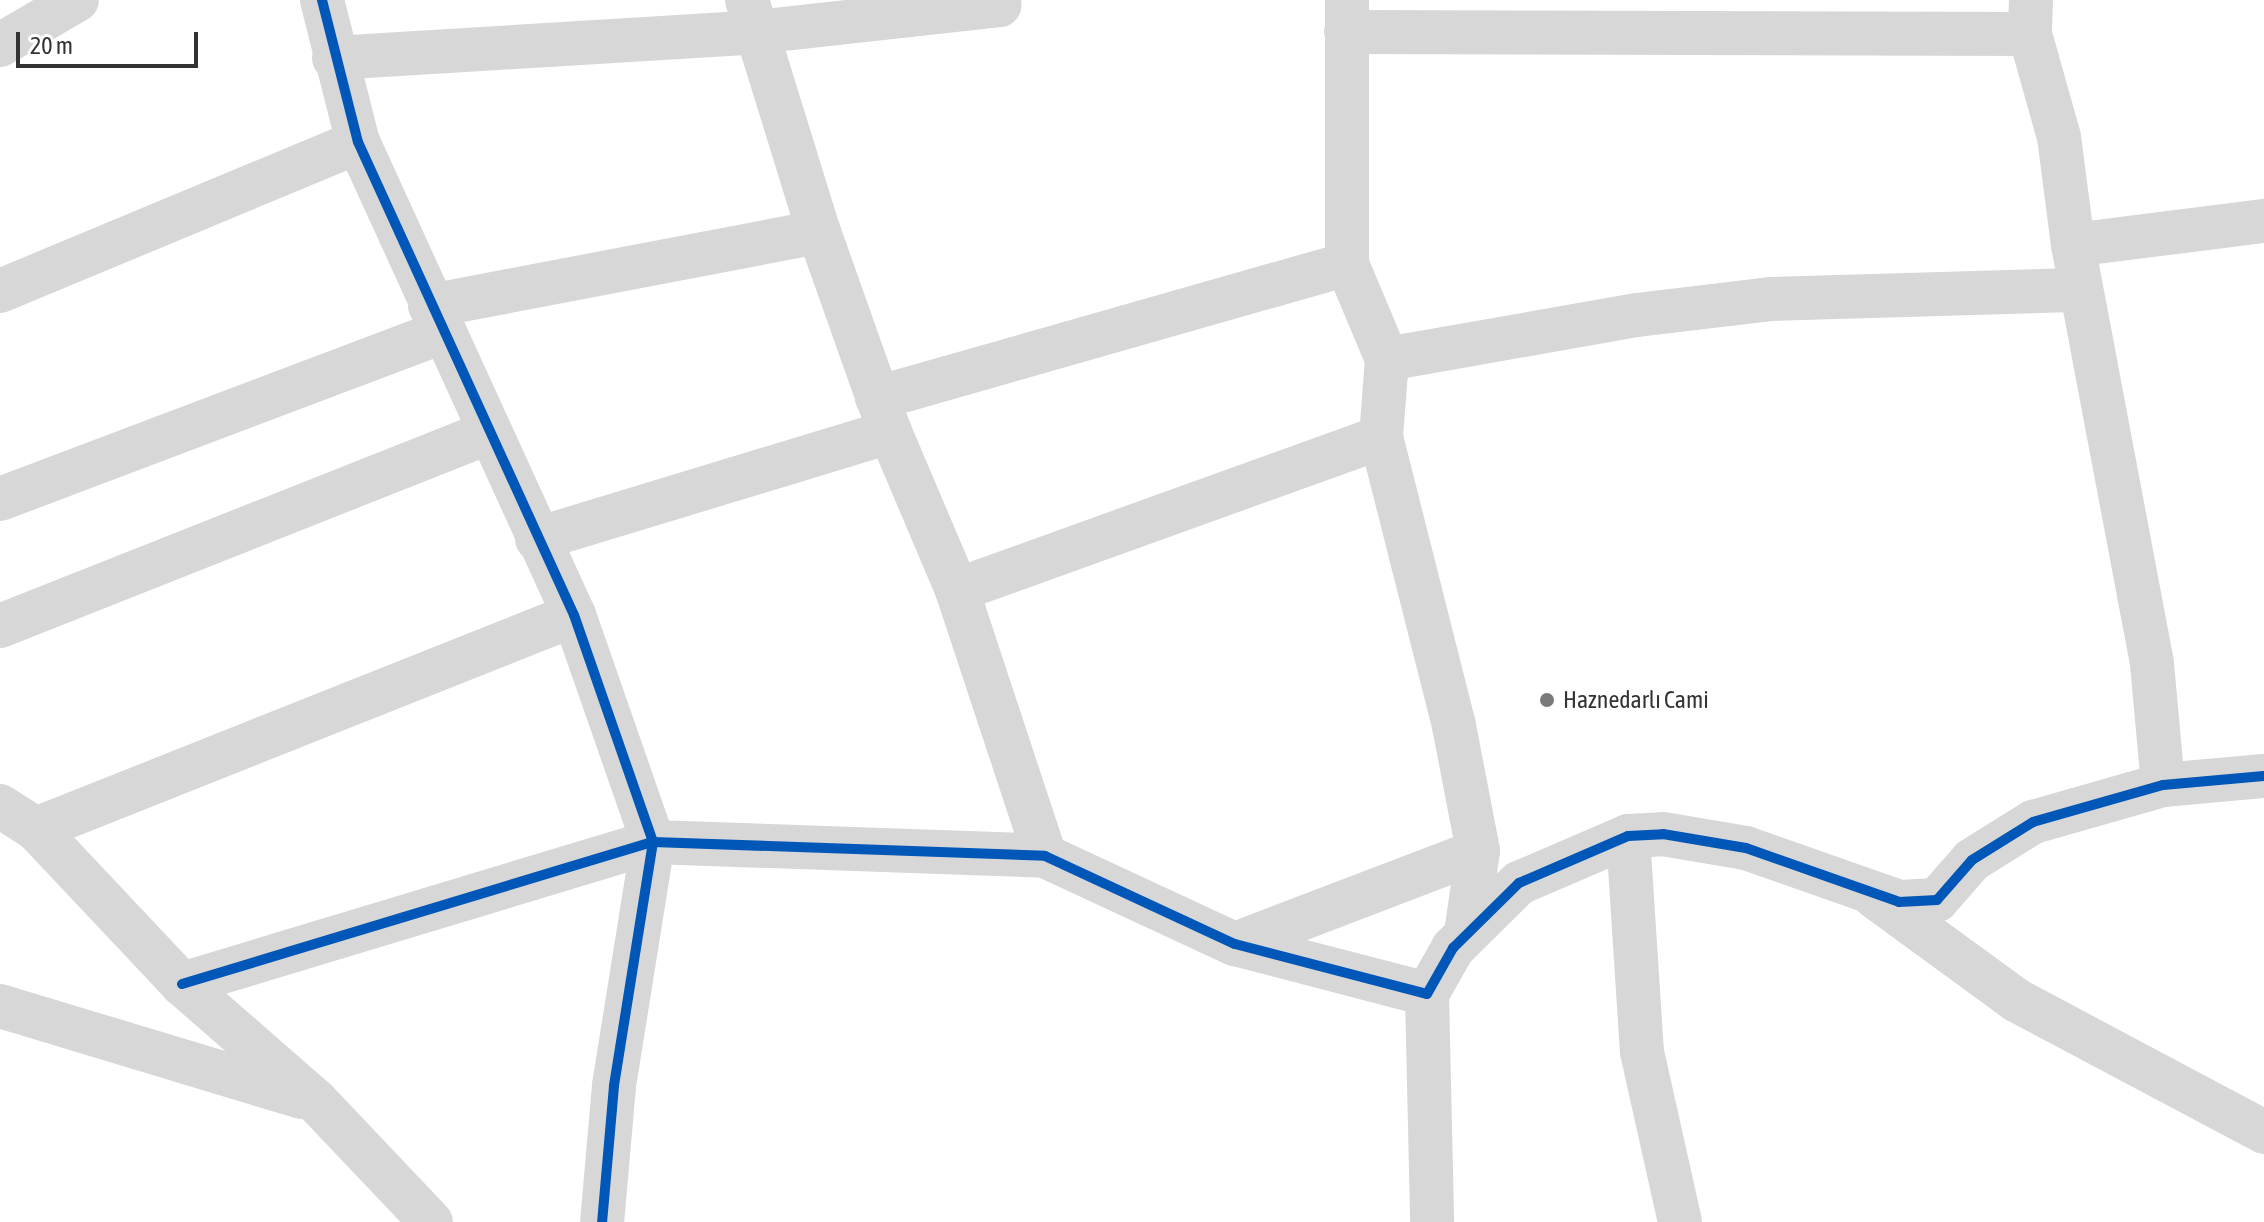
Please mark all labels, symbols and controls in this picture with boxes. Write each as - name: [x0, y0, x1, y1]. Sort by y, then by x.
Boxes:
- scale bar: [20, 16, 202, 66]
- text: 20 m: [30, 32, 73, 59]
- place label: Haznedarlı Cami: [1563, 686, 1709, 714]
- marker: Haznedarlı Cami: [1538, 691, 1556, 709]

